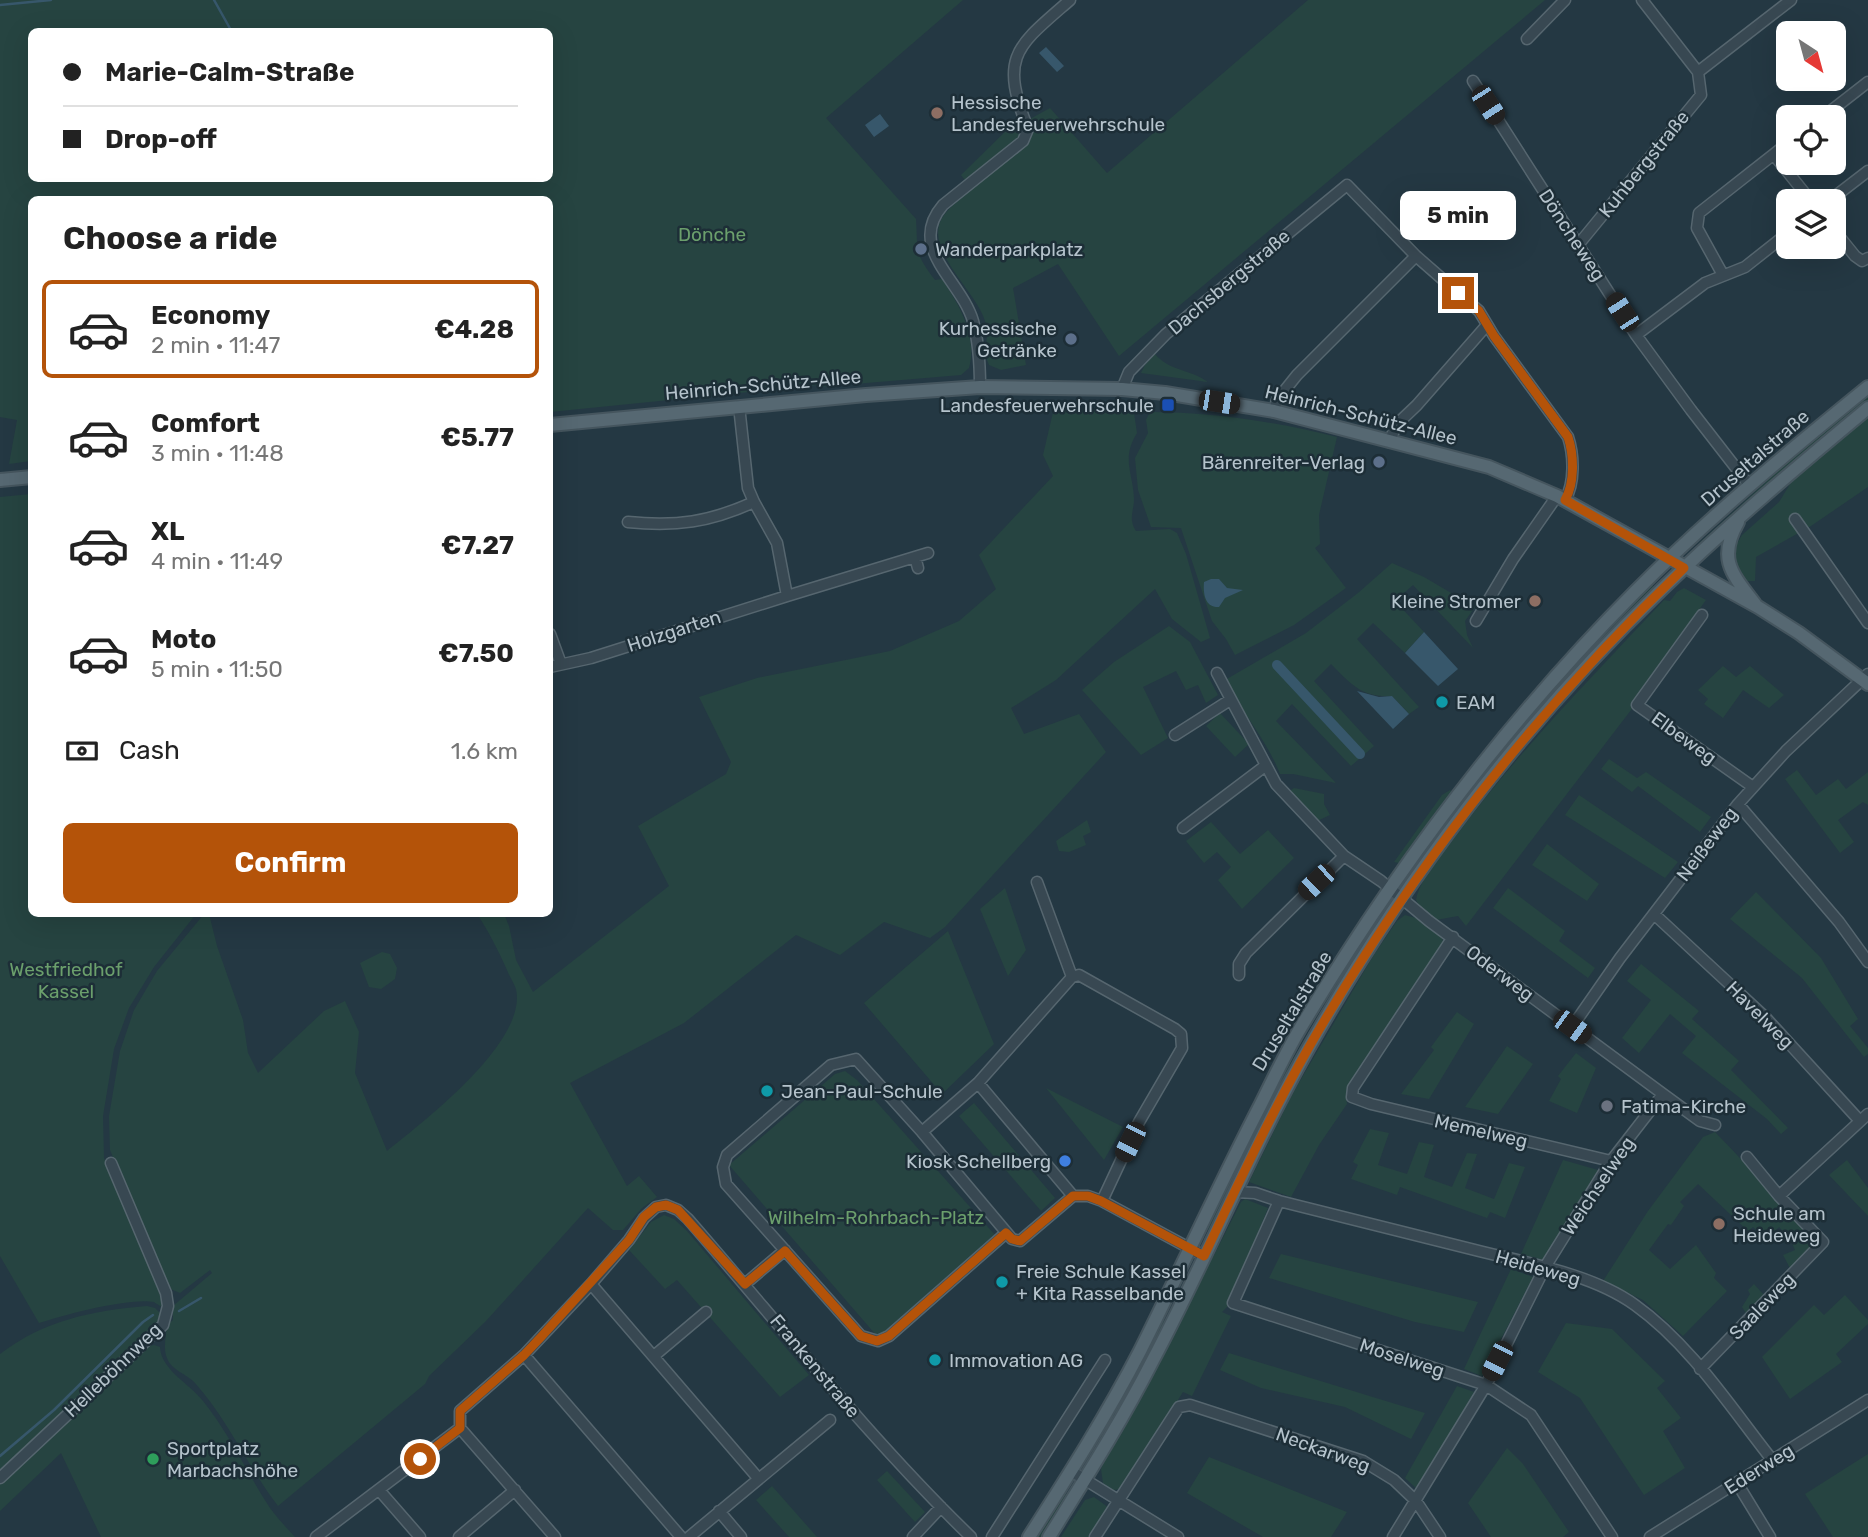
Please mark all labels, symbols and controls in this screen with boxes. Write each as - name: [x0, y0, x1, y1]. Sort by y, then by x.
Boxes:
- north arrow: [1776, 21, 1846, 91]
- map controls: [1776, 21, 1846, 259]
- text: Marie-Calm-Straße: [105, 57, 354, 88]
- car: [1468, 82, 1509, 128]
- place label: Hessische Landesfeuerwehrschule: [951, 91, 1165, 136]
- marker: Hessische Landesfeuerwehrschule: [929, 105, 945, 121]
- button: locate: [1776, 105, 1846, 175]
- street label: Kuhbergstraße: [1594, 106, 1694, 222]
- text: Drop-off: [105, 124, 217, 155]
- street label: Döncheweg: [1534, 185, 1610, 285]
- button: layers: [1776, 189, 1846, 259]
- callout: 5 min: [1400, 191, 1516, 240]
- text: 5 min: [1427, 201, 1489, 229]
- text: Choose a ride: [63, 219, 277, 257]
- park label: Dönche: [678, 223, 746, 246]
- street label: Dachsbergstraße: [1163, 224, 1295, 340]
- place label: Wanderparkplatz: [935, 238, 1083, 261]
- marker: Wanderparkplatz: [913, 241, 929, 257]
- route end: [1442, 277, 1474, 309]
- car: [1602, 289, 1643, 335]
- icon: car: [67, 298, 130, 361]
- text: Economy: [151, 300, 270, 331]
- text: €4.28: [434, 314, 514, 345]
- place label: Kurhessische Getränke: [939, 317, 1057, 362]
- text: 2 min · 11:47: [151, 331, 280, 359]
- marker: Kurhessische Getränke: [1063, 331, 1079, 347]
- street label: Heinrich-Schütz-Allee: [664, 365, 862, 405]
- street label: Heinrich-Schütz-Allee: [1263, 380, 1459, 450]
- car: [1197, 388, 1242, 416]
- place label: Landesfeuerwehrschule: [940, 394, 1154, 417]
- marker: Landesfeuerwehrschule: [1160, 397, 1176, 413]
- street label: Druseltalstraße: [1696, 405, 1814, 511]
- icon: car: [67, 406, 130, 469]
- text: Comfort: [151, 408, 260, 439]
- text: €5.77: [441, 422, 514, 453]
- text: 3 min · 11:48: [151, 439, 284, 467]
- place label: Bärenreiter-Verlag: [1202, 451, 1365, 474]
- marker: Bärenreiter-Verlag: [1371, 454, 1387, 470]
- icon: car: [67, 514, 130, 577]
- text: XL: [151, 516, 184, 547]
- text: €7.27: [441, 530, 514, 561]
- text: 4 min · 11:49: [151, 547, 283, 575]
- place label: Kleine Stromer: [1391, 590, 1522, 613]
- marker: Kleine Stromer: [1527, 593, 1543, 609]
- street label: Holzgarten: [624, 605, 724, 657]
- icon: car: [67, 622, 130, 685]
- text: Moto: [151, 624, 216, 655]
- text: €7.50: [438, 638, 514, 669]
- text: 5 min · 11:50: [151, 655, 283, 683]
- place label: EAM: [1456, 691, 1495, 714]
- marker: EAM: [1434, 694, 1450, 710]
- street label: Elbeweg: [1647, 707, 1721, 769]
- icon: cash: [63, 732, 101, 770]
- text: Cash: [119, 735, 180, 766]
- text: 1.6 km: [451, 737, 518, 765]
- street label: Neißeweg: [1672, 802, 1742, 886]
- button: Confirm: [63, 823, 518, 903]
- car: [1294, 860, 1339, 904]
- street label: Oderweg: [1462, 940, 1538, 1006]
- street label: Druseltalstraße: [1247, 947, 1337, 1075]
- park label: Westfriedhof Kassel: [9, 958, 123, 1003]
- street label: Havelweg: [1721, 976, 1799, 1054]
- car: [1549, 1006, 1596, 1048]
- place label: Jean-Paul-Schule: [781, 1080, 943, 1103]
- marker: Jean-Paul-Schule: [759, 1083, 775, 1099]
- place label: Fatima-Kirche: [1621, 1095, 1746, 1118]
- marker: Fatima-Kirche: [1599, 1098, 1615, 1114]
- street label: Memelweg: [1432, 1109, 1530, 1153]
- car: [1112, 1119, 1149, 1165]
- street label: Weichselweg: [1557, 1132, 1639, 1240]
- place label: Kiosk Schellberg: [906, 1150, 1051, 1173]
- marker: Kiosk Schellberg: [1057, 1153, 1073, 1169]
- place label: Schule am Heideweg: [1733, 1202, 1826, 1247]
- park label: Wilhelm-Rohrbach-Platz: [768, 1206, 984, 1229]
- marker: Schule am Heideweg: [1711, 1216, 1727, 1232]
- street label: Heideweg: [1493, 1245, 1583, 1291]
- place label: Freie Schule Kassel + Kita Rasselbande: [1016, 1260, 1186, 1305]
- street label: Saaleweg: [1724, 1268, 1800, 1344]
- marker: Freie Schule Kassel + Kita Rasselbande: [994, 1274, 1010, 1290]
- street label: Frankenstraße: [765, 1310, 865, 1422]
- street label: Helleböhnweg: [60, 1318, 166, 1422]
- street label: Moselweg: [1357, 1333, 1447, 1383]
- car: [1479, 1338, 1516, 1384]
- place label: Immovation AG: [949, 1349, 1083, 1372]
- marker: Immovation AG: [927, 1352, 943, 1368]
- street label: Neckarweg: [1273, 1422, 1373, 1478]
- place label: Sportplatz Marbachshöhe: [167, 1437, 298, 1482]
- street label: Ederweg: [1720, 1439, 1798, 1499]
- route start: [404, 1443, 436, 1475]
- marker: Sportplatz Marbachshöhe: [145, 1451, 161, 1467]

